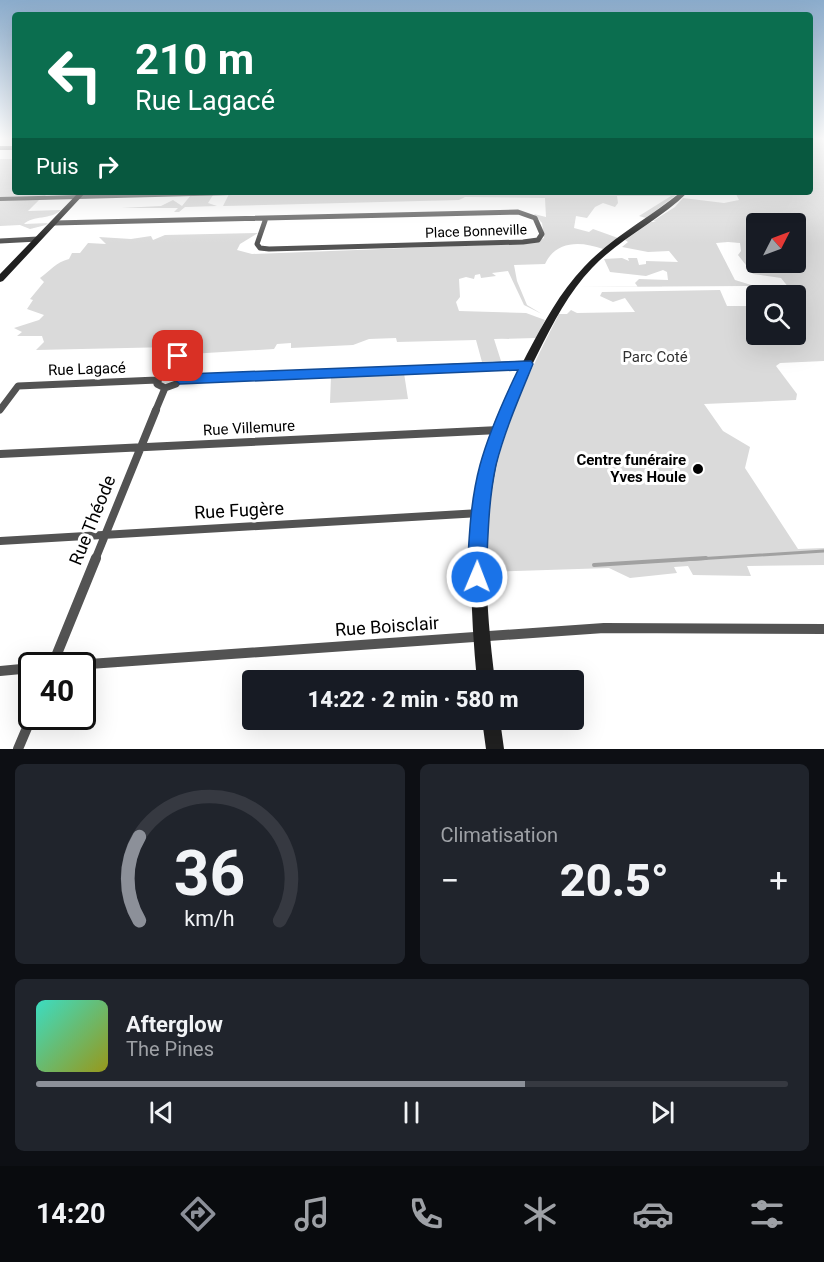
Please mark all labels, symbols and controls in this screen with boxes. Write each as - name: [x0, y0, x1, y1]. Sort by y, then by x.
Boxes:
- text: 210 m: [135, 35, 254, 84]
- icon: left: [36, 36, 114, 114]
- text: Rue Lagacé: [135, 85, 275, 117]
- icon: right: [91, 150, 124, 183]
- text: Puis: [36, 154, 79, 179]
- north arrow: [746, 213, 806, 273]
- map controls: [746, 213, 806, 345]
- street label: Place Bonneville: [425, 221, 527, 241]
- button: search: [746, 285, 806, 345]
- pin: [152, 330, 203, 381]
- icon: arrive: [161, 339, 194, 372]
- park label: Parc Coté: [622, 348, 688, 366]
- street label: Rue Lagacé: [48, 359, 126, 379]
- street label: Rue Villemure: [203, 417, 295, 439]
- place label: Centre funéraire Yves Houle: [576, 451, 686, 486]
- marker: Centre funéraire Yves Houle: [691, 462, 705, 476]
- street label: Rue Théode: [65, 472, 119, 568]
- street label: Rue Fugère: [194, 497, 284, 523]
- position arrow: [445, 545, 509, 609]
- street label: Rue Boisclair: [334, 612, 440, 640]
- speed limit sign: 40: [18, 652, 96, 730]
- text: 14:22 · 2 min · 580 m: [308, 687, 518, 712]
- text: Climatisation: [441, 823, 558, 847]
- text: 36: [174, 837, 246, 910]
- text: 20.5°: [560, 854, 669, 907]
- text: −: [441, 861, 459, 900]
- text: +: [769, 861, 788, 900]
- text: km/h: [185, 906, 235, 931]
- text: Afterglow: [126, 1012, 223, 1037]
- text: The Pines: [126, 1037, 214, 1061]
- icon: previous: [145, 1096, 178, 1129]
- icon: pause: [395, 1096, 428, 1129]
- icon: next: [646, 1096, 679, 1129]
- icon: directions: [177, 1193, 219, 1235]
- icon: music: [291, 1193, 333, 1235]
- icon: phone: [405, 1193, 447, 1235]
- icon: climate: [519, 1193, 561, 1235]
- icon: car: [632, 1193, 674, 1235]
- icon: filters: [746, 1193, 788, 1235]
- text: 14:20: [36, 1198, 105, 1230]

